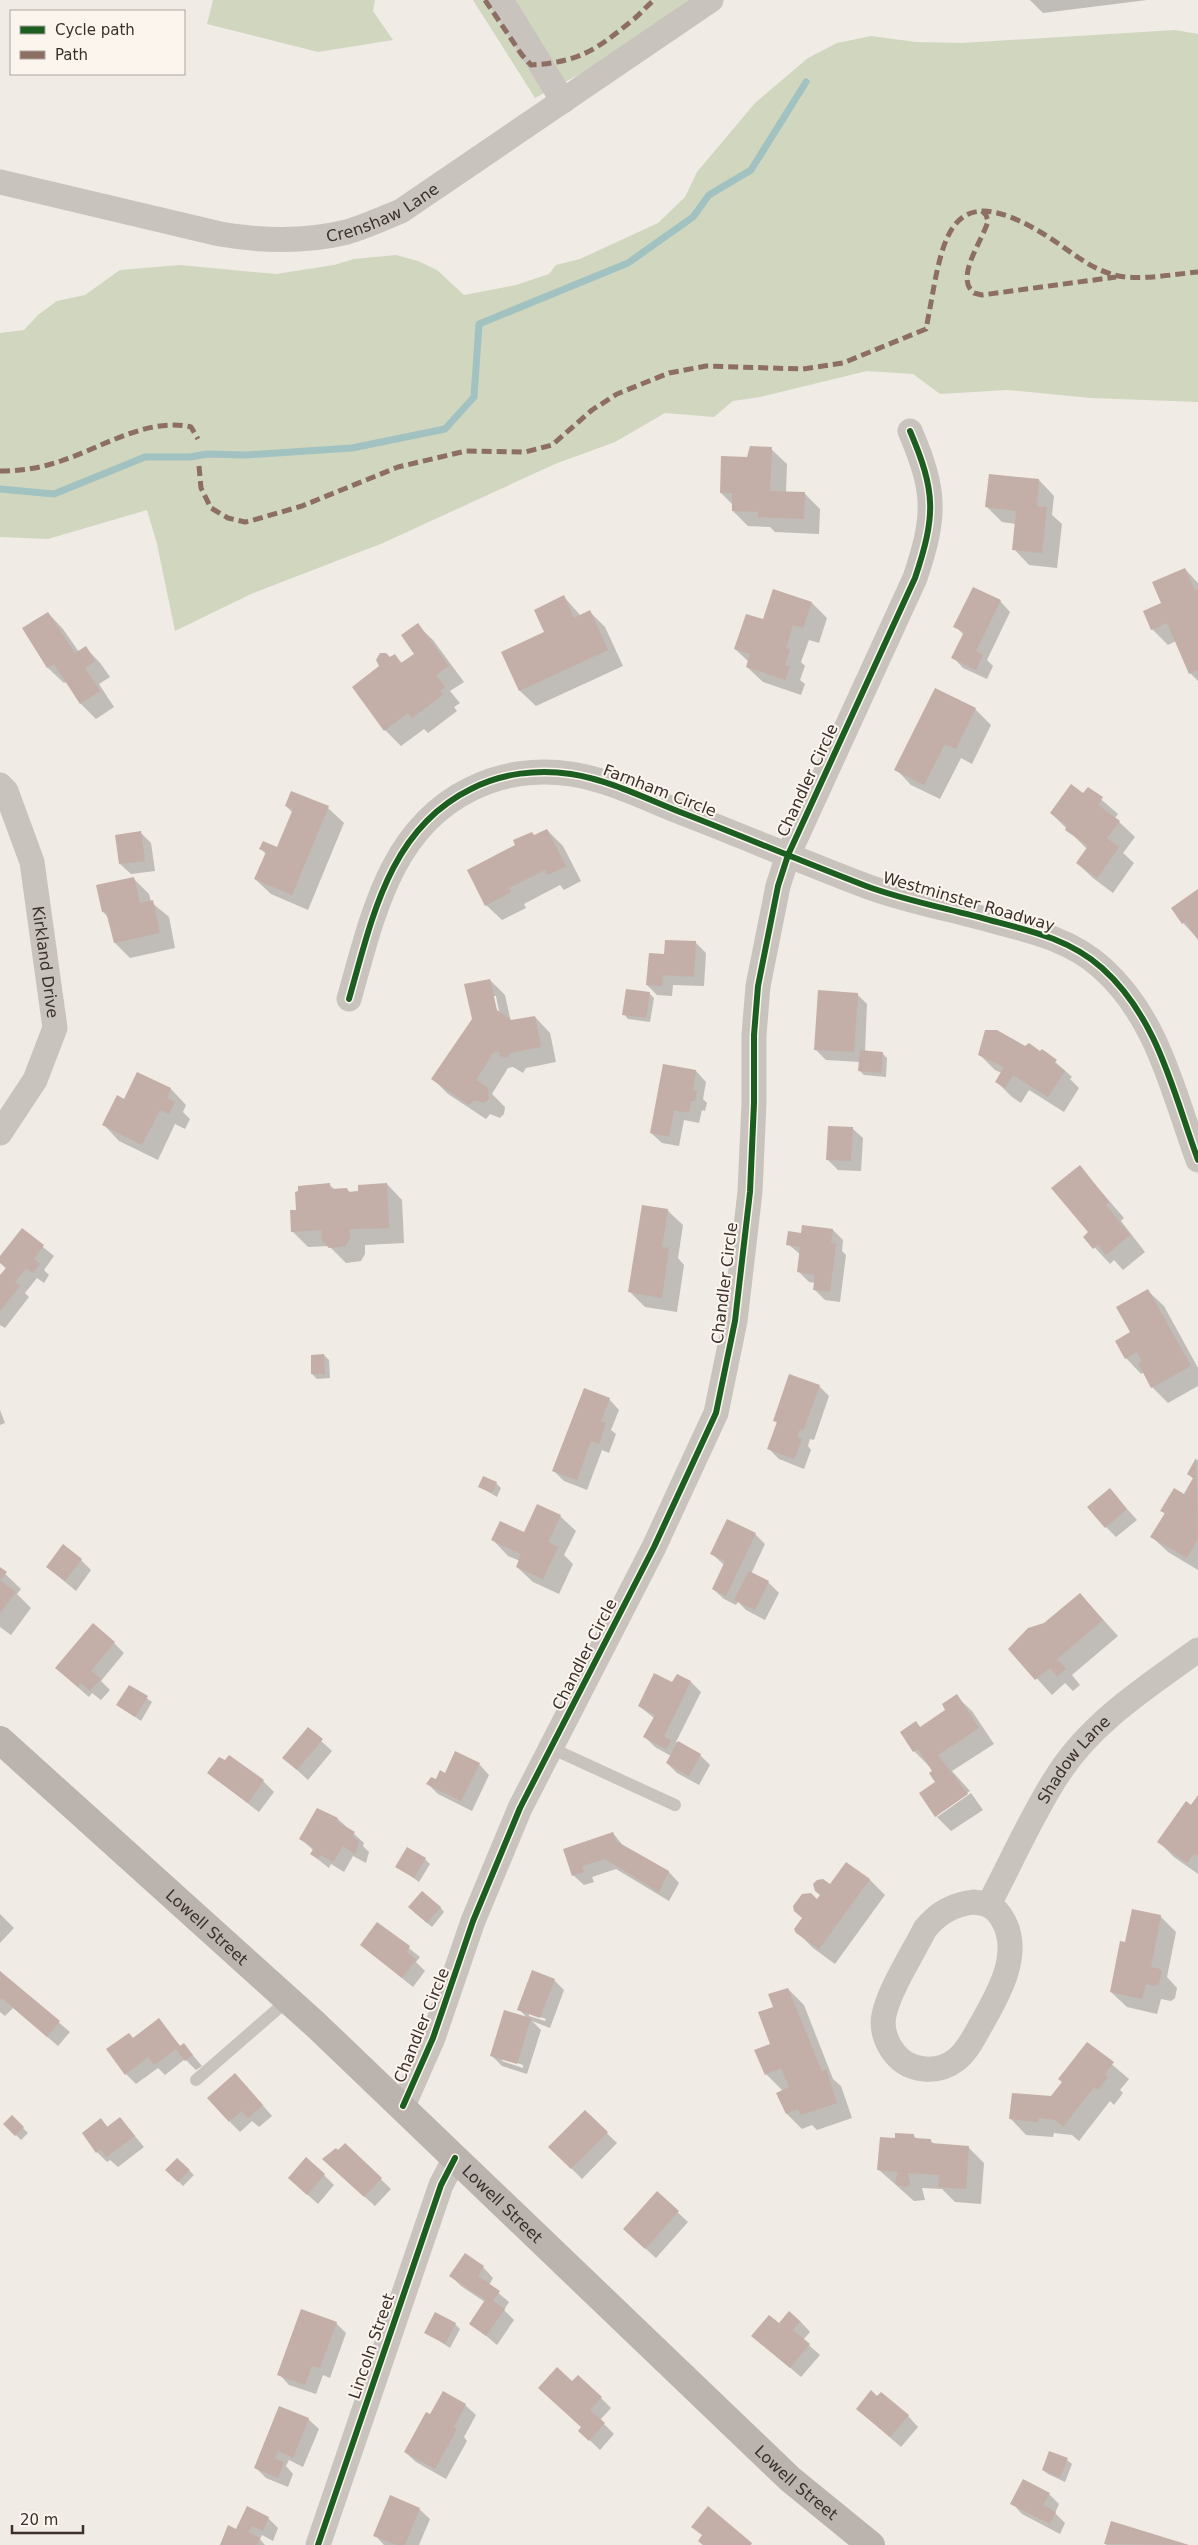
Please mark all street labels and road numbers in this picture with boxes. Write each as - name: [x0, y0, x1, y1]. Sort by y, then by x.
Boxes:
- street label: Crenshaw Lane: [325, 179, 443, 246]
- street label: Chandler Circle: [773, 721, 842, 840]
- street label: Farnham Circle: [601, 760, 719, 821]
- street label: Westminster Roadway: [881, 868, 1057, 935]
- street label: Kirkland Drive: [28, 905, 63, 1019]
- street label: Chandler Circle: [708, 1221, 741, 1345]
- street label: Chandler Circle: [548, 1595, 621, 1713]
- street label: Shadow Lane: [1034, 1712, 1114, 1807]
- street label: Lowell Street: [162, 1885, 252, 1969]
- street label: Chandler Circle: [390, 1965, 453, 2085]
- street label: Lowell Street: [458, 2161, 546, 2247]
- street label: Lincoln Street: [345, 2291, 398, 2401]
- street label: Lowell Street: [751, 2441, 842, 2524]

